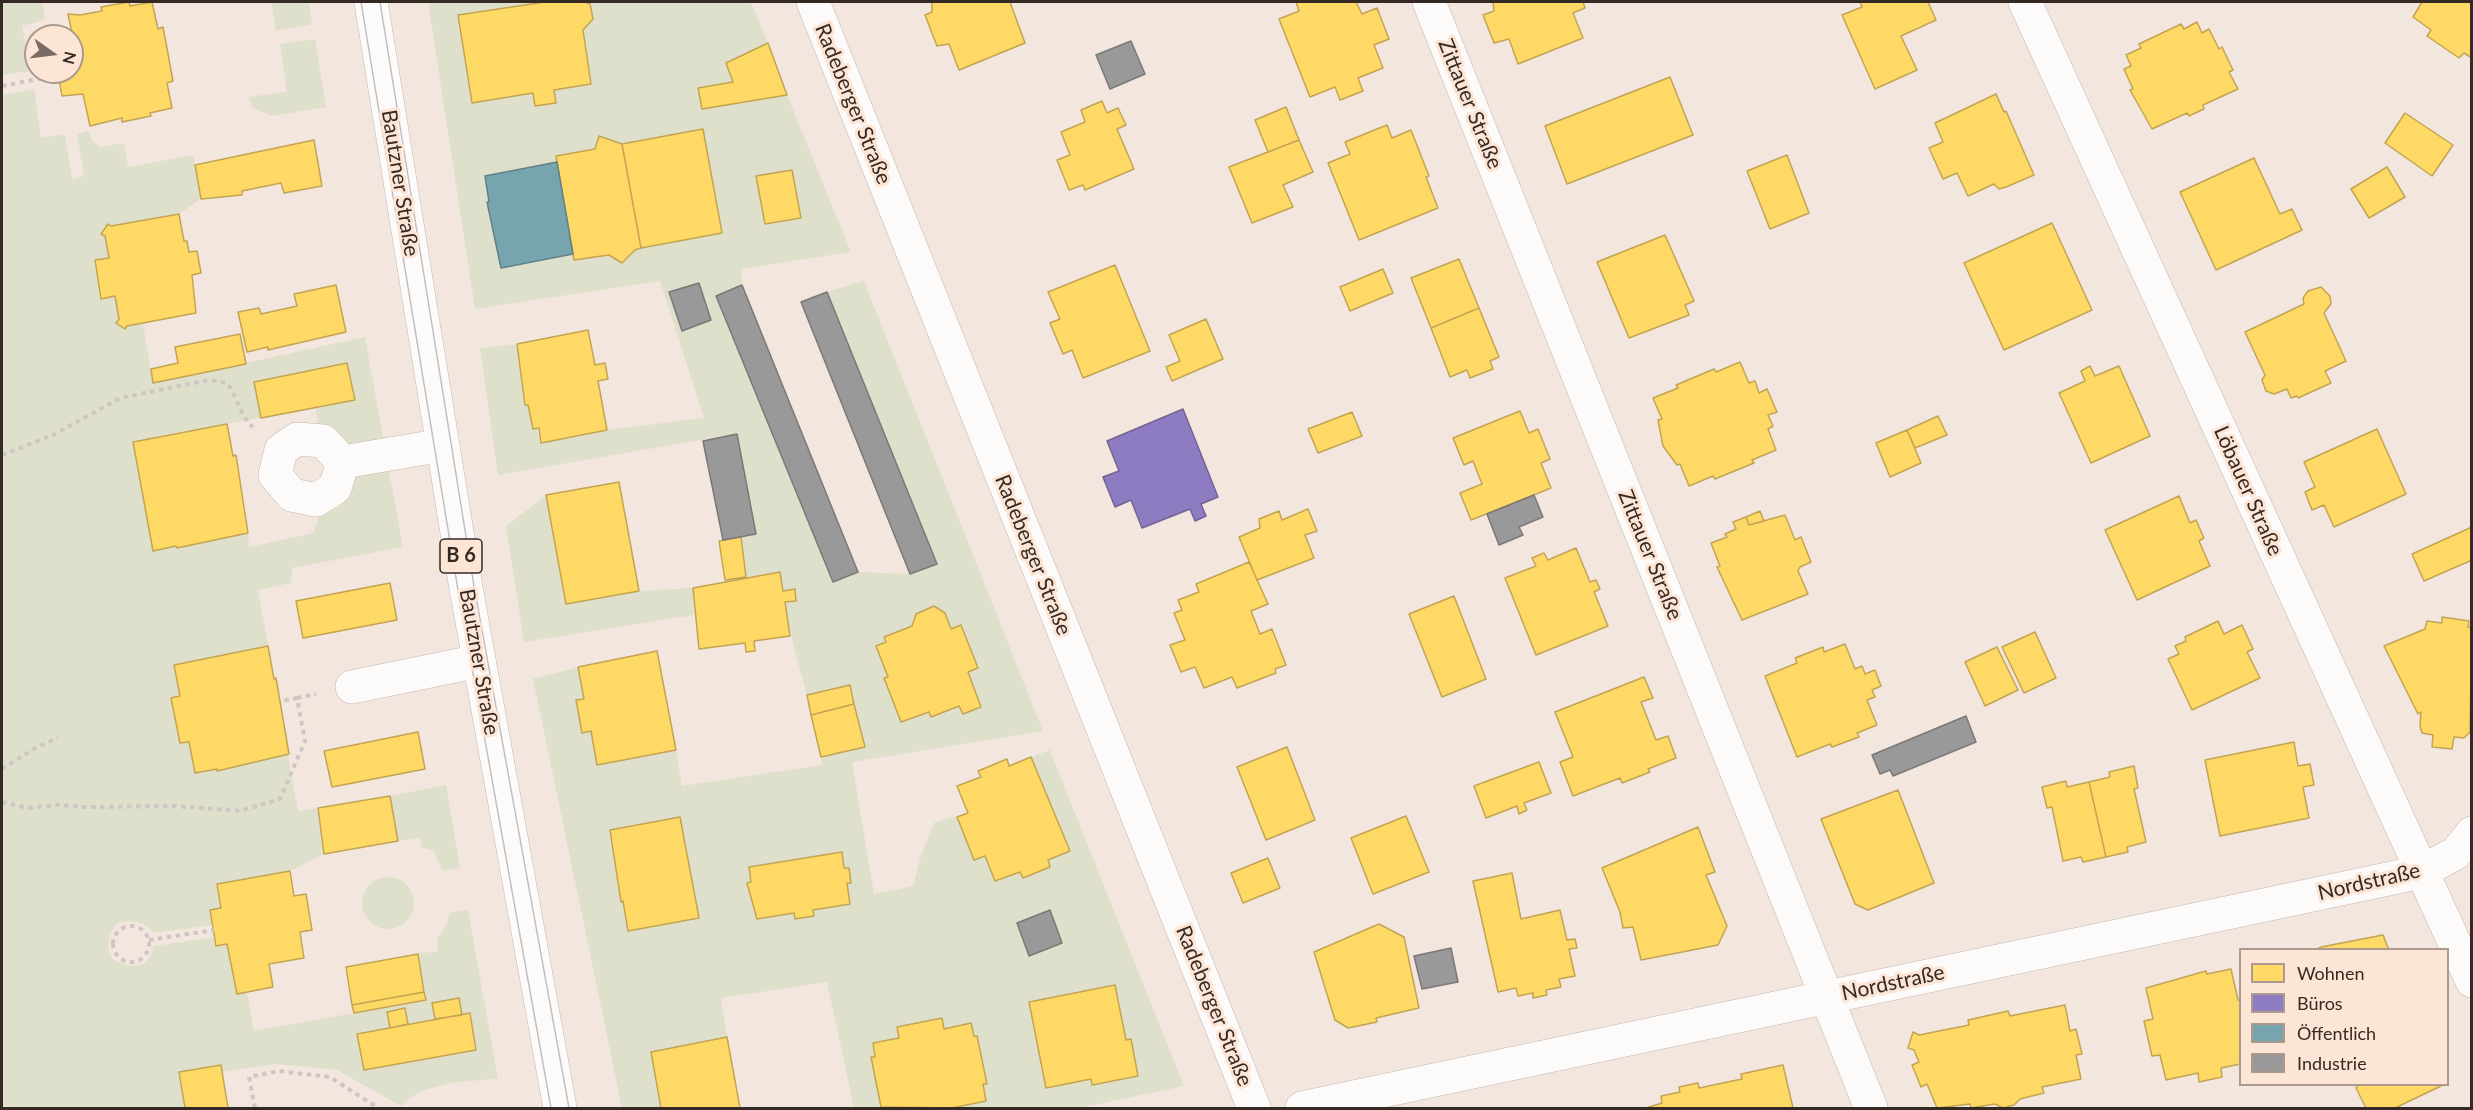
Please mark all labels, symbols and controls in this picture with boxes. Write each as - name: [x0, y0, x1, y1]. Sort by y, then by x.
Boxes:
- street label: Radeberger Straße: [809, 20, 897, 188]
- north arrow: [24, 24, 84, 84]
- street label: Zittauer Straße: [1432, 35, 1508, 173]
- text: N: [59, 50, 81, 66]
- street label: Bautzner Straße: [376, 108, 424, 258]
- street label: Löbauer Straße: [2208, 422, 2288, 560]
- street label: Radeberger Straße: [989, 471, 1077, 639]
- street label: Zittauer Straße: [1612, 486, 1688, 624]
- road number: B 6: [440, 539, 482, 573]
- street label: Bautzner Straße: [454, 587, 504, 737]
- street label: Nordstraße: [2315, 858, 2423, 906]
- street label: Radeberger Straße: [1170, 922, 1258, 1090]
- legend: [2239, 948, 2449, 1086]
- street label: Nordstraße: [1839, 960, 1947, 1006]
- text: Wohnen: [2297, 962, 2364, 984]
- text: Büros: [2297, 992, 2343, 1014]
- text: Öffentlich: [2297, 1022, 2376, 1044]
- text: Industrie: [2297, 1052, 2367, 1074]

